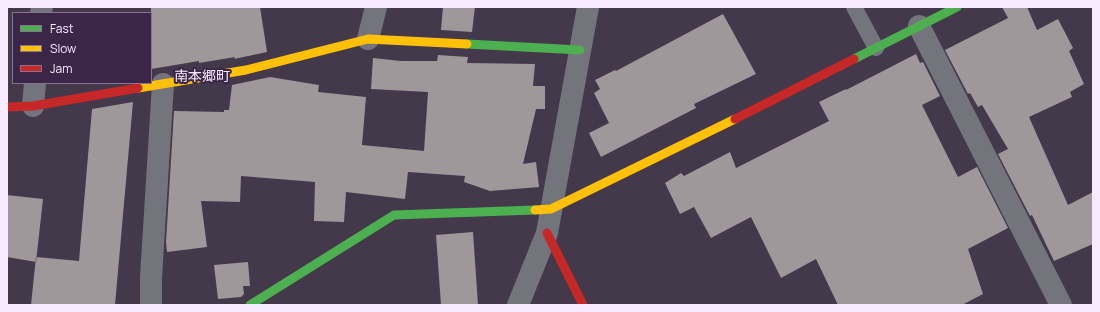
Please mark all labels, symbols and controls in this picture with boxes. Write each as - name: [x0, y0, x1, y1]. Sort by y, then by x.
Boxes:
- legend: [12, 12, 152, 84]
- text: Fast: [50, 20, 74, 37]
- text: Slow: [50, 40, 76, 57]
- text: Jam: [50, 60, 72, 77]
- district label: 南本郷町: [174, 69, 230, 85]

